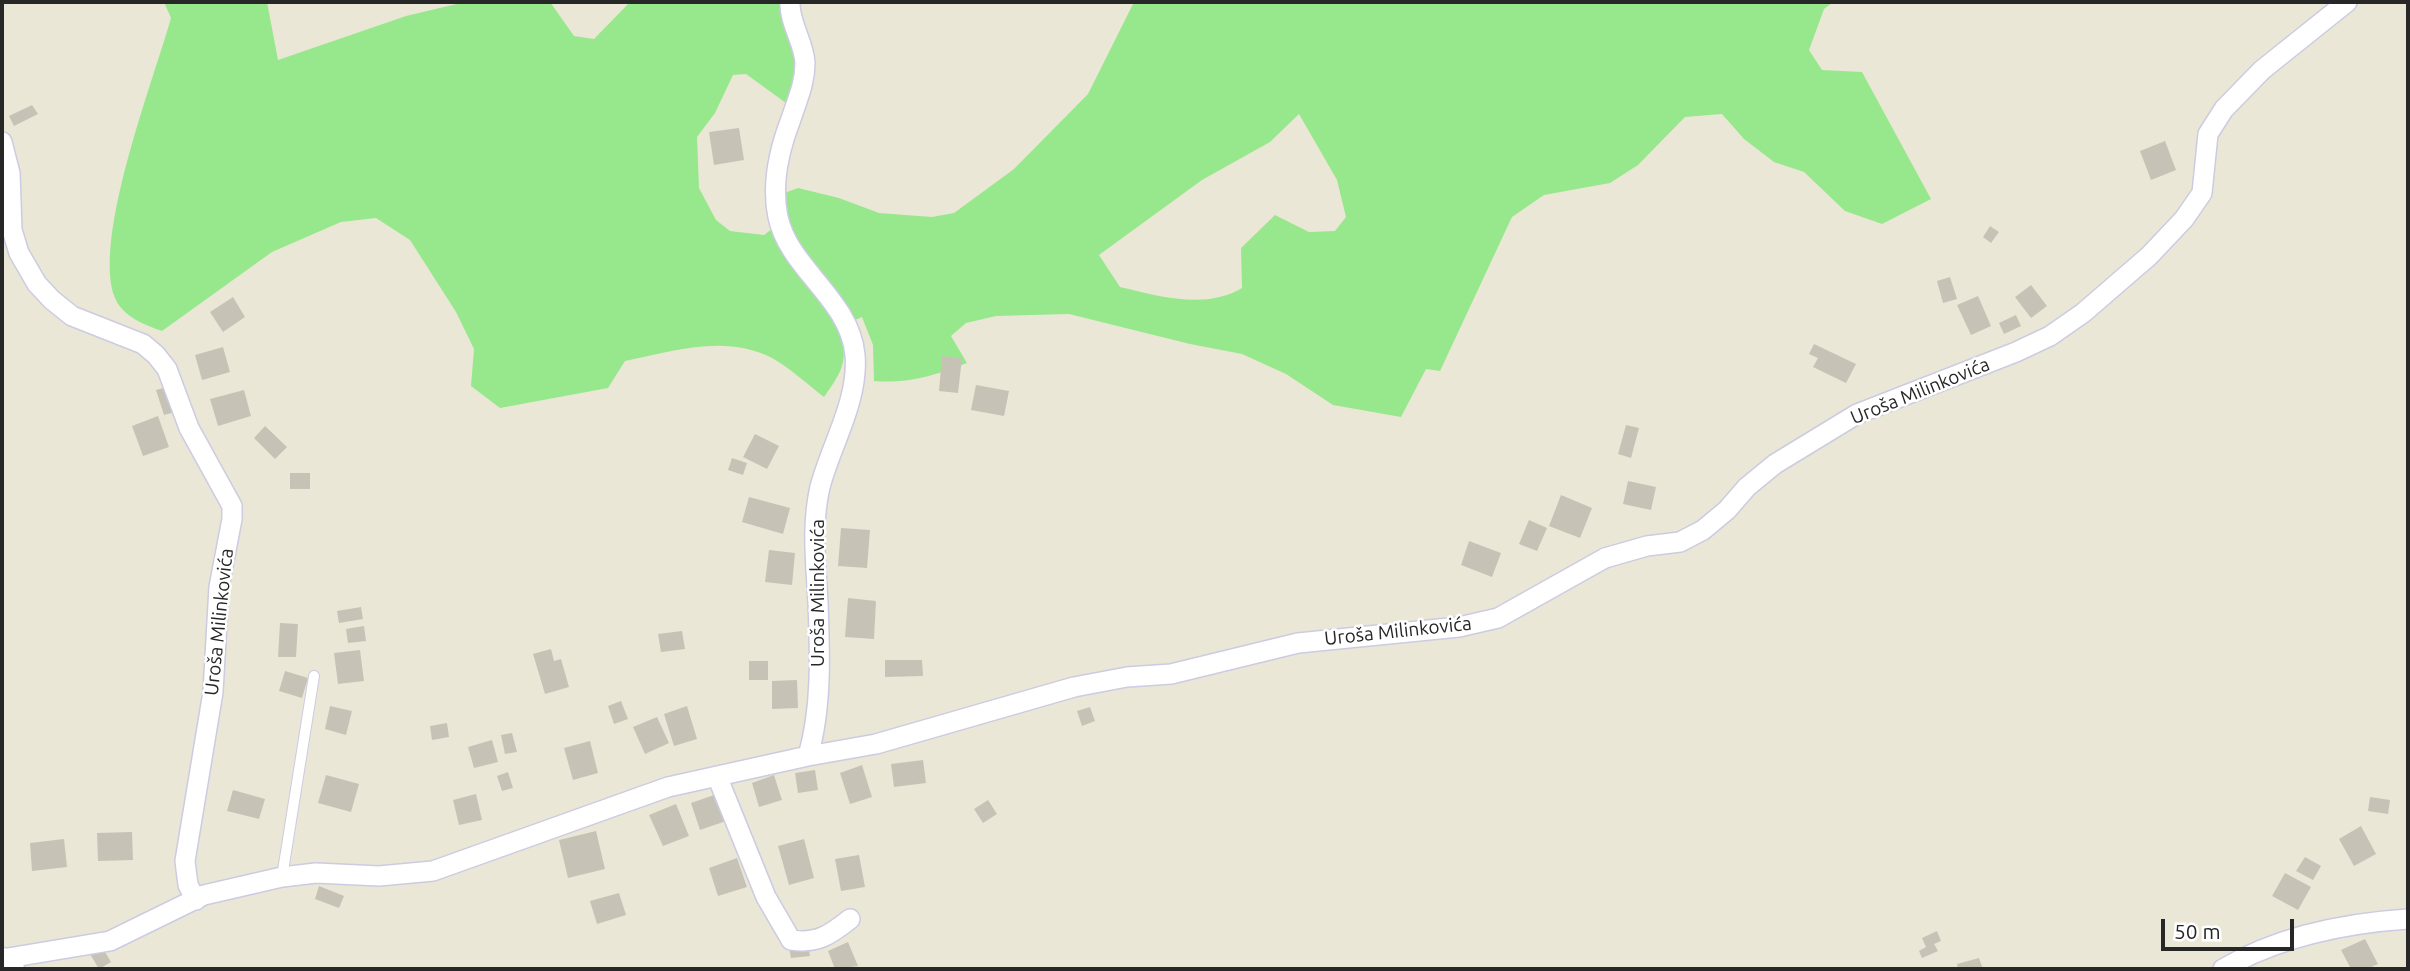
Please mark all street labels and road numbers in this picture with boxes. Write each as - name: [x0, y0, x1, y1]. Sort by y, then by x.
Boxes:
- street label: Uroša Milinkovića: [1847, 353, 1993, 429]
- street label: Uroša Milinkovića: [807, 519, 829, 667]
- street label: Uroša Milinkovića: [200, 547, 238, 697]
- street label: Uroša Milinkovića: [1323, 612, 1473, 650]

